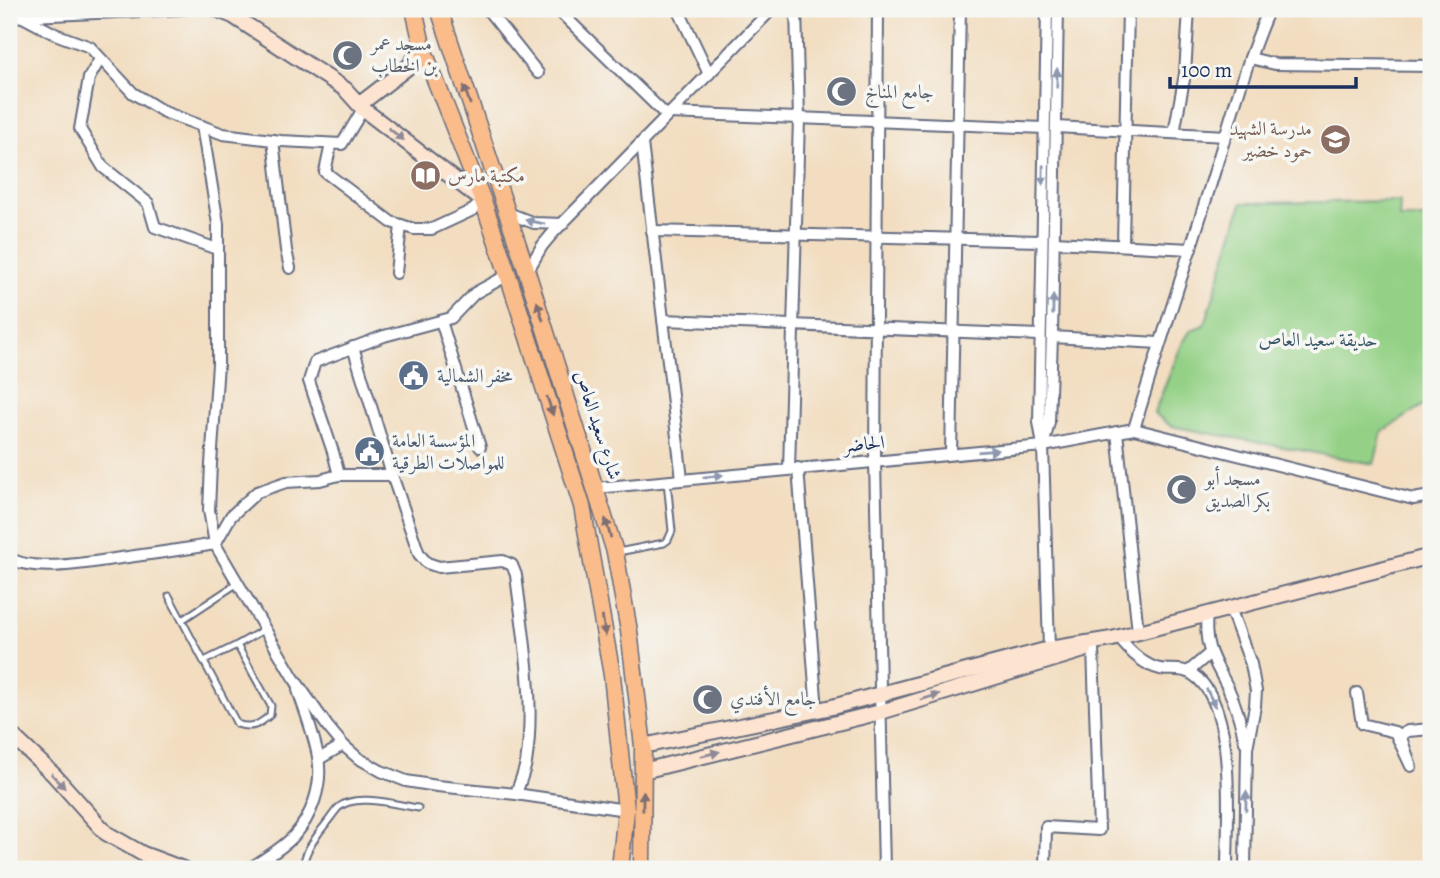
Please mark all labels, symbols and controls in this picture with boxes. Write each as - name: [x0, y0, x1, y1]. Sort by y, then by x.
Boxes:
- place label: مسجد عمر بن الخطاب: [369, 31, 438, 79]
- mosque icon: مسجد عمر بن الخطاب: [331, 38, 365, 72]
- scale bar: [1170, 46, 1356, 90]
- text: 100 m: [1181, 56, 1232, 84]
- one-way arrow: [1051, 67, 1063, 89]
- mosque icon: جامع المناخ: [825, 75, 859, 109]
- place label: جامع المناخ: [865, 79, 934, 109]
- one-way arrow: [461, 84, 472, 105]
- place label: مدرسة الشهيد حمود خضير: [1229, 116, 1312, 164]
- school or university icon: مدرسة الشهيد حمود خضير: [1318, 123, 1352, 157]
- one-way arrow: [387, 127, 405, 142]
- library icon: مكتبة مارس: [408, 159, 442, 193]
- place label: مكتبة مارس: [448, 163, 525, 189]
- one-way arrow: [1037, 164, 1049, 186]
- one-way arrow: [524, 217, 546, 228]
- one-way arrow: [1047, 294, 1058, 316]
- one-way arrow: [534, 300, 544, 321]
- park label: حديقة سعيد العاص: [1258, 327, 1378, 353]
- public building icon: مخفر الشمالية: [397, 359, 431, 393]
- place label: مخفر الشمالية: [437, 363, 513, 389]
- street label: شارع سعيد العاص: [566, 367, 628, 484]
- one-way arrow: [546, 396, 556, 417]
- place label: المؤسسة العامة للمواصلات الطرقية: [392, 428, 504, 476]
- street label: الحاضر: [840, 429, 886, 459]
- public building icon: المؤسسة العامة للمواصلات الطرقية: [352, 435, 386, 469]
- one-way arrow: [977, 445, 999, 456]
- place label: مسجد أبو بكر الصديق: [1203, 466, 1270, 514]
- one-way arrow: [702, 471, 724, 482]
- mosque icon: مسجد أبو بكر الصديق: [1165, 473, 1199, 507]
- one-way arrow: [602, 517, 612, 538]
- one-way arrow: [599, 616, 610, 638]
- mosque icon: جامع الأفندي: [690, 682, 724, 716]
- place label: جامع الأفندي: [730, 685, 816, 716]
- one-way arrow: [1205, 688, 1216, 708]
- one-way arrow: [919, 692, 940, 702]
- one-way arrow: [699, 748, 721, 759]
- one-way arrow: [50, 772, 66, 790]
- one-way arrow: [637, 790, 649, 812]
- one-way arrow: [1240, 790, 1252, 812]

